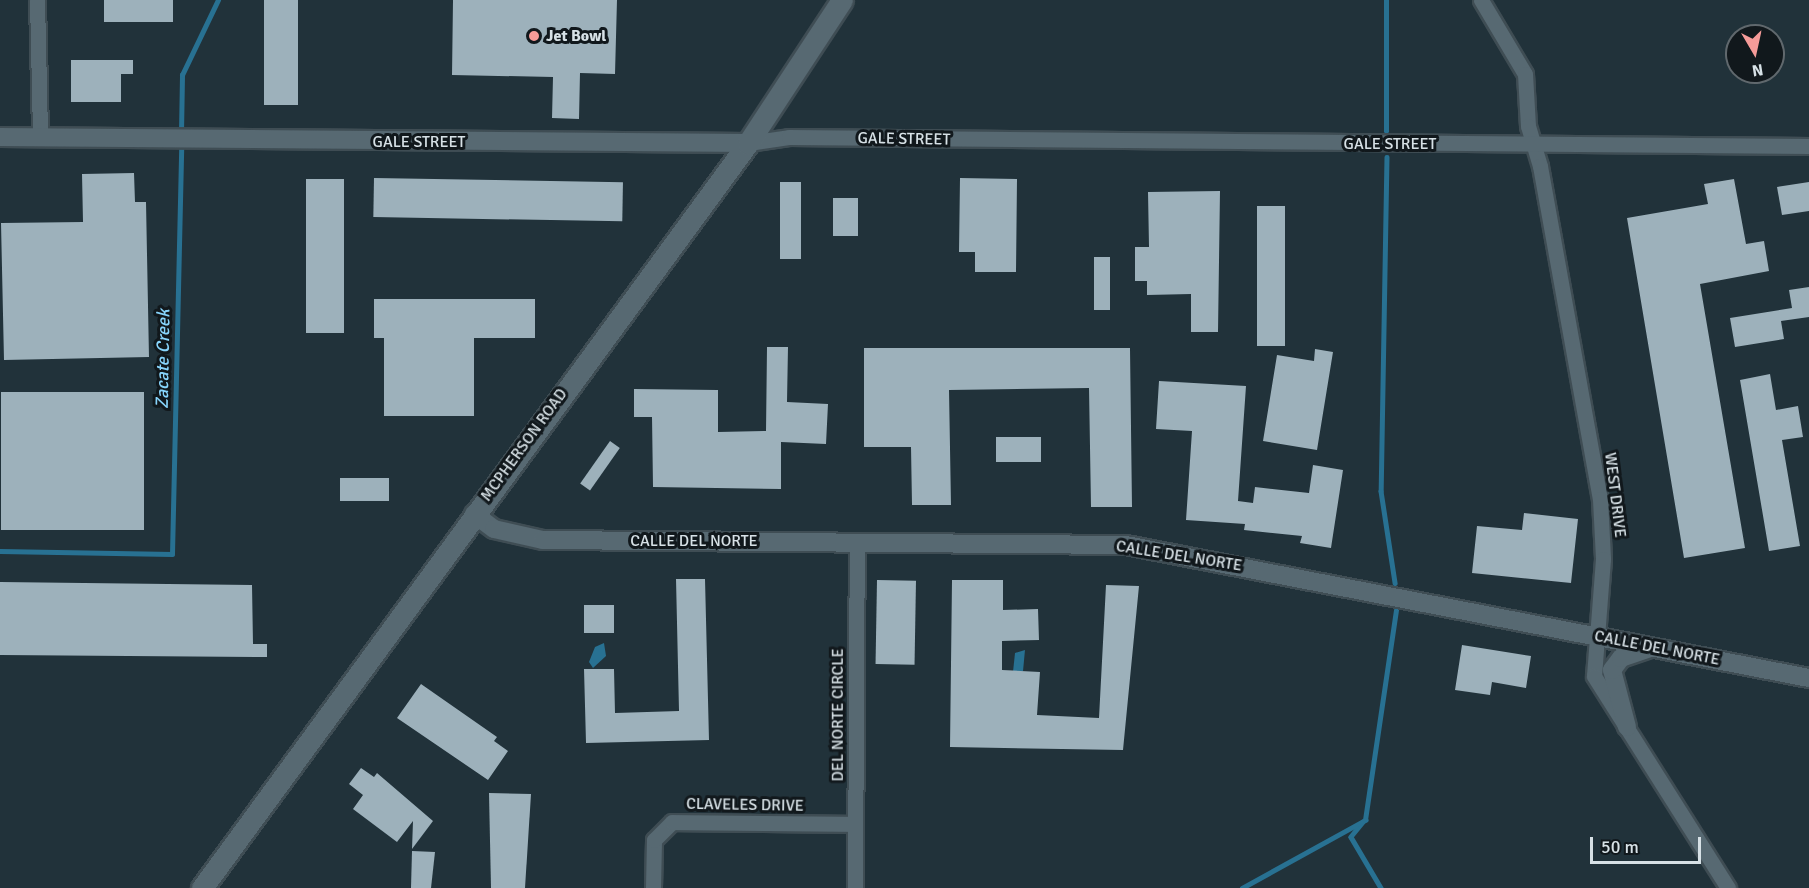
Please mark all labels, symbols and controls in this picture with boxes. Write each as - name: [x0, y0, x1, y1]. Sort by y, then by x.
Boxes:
- north arrow: [1725, 24, 1785, 84]
- place label: Jet Bowl: [546, 26, 606, 46]
- marker: Jet Bowl: [527, 29, 541, 43]
- text: N: [1750, 59, 1765, 81]
- street label: GALE STREET: [857, 129, 951, 149]
- street label: GALE STREET: [373, 132, 465, 152]
- street label: GALE STREET: [1344, 134, 1436, 154]
- water label: Zacate Creek: [151, 309, 175, 409]
- street label: MCPHERSON ROAD: [477, 385, 571, 505]
- street label: WEST DRIVE: [1600, 451, 1630, 539]
- street label: CALLE DEL NORTE: [630, 531, 758, 551]
- street label: CALLE DEL NORTE: [1115, 537, 1243, 575]
- street label: CALLE DEL NORTE: [1593, 626, 1721, 670]
- street label: DEL NORTE CIRCLE: [828, 648, 848, 782]
- street label: CLAVELES DRIVE: [686, 794, 804, 816]
- scale bar: [1593, 825, 1704, 863]
- text: 50 m: [1601, 836, 1639, 858]

